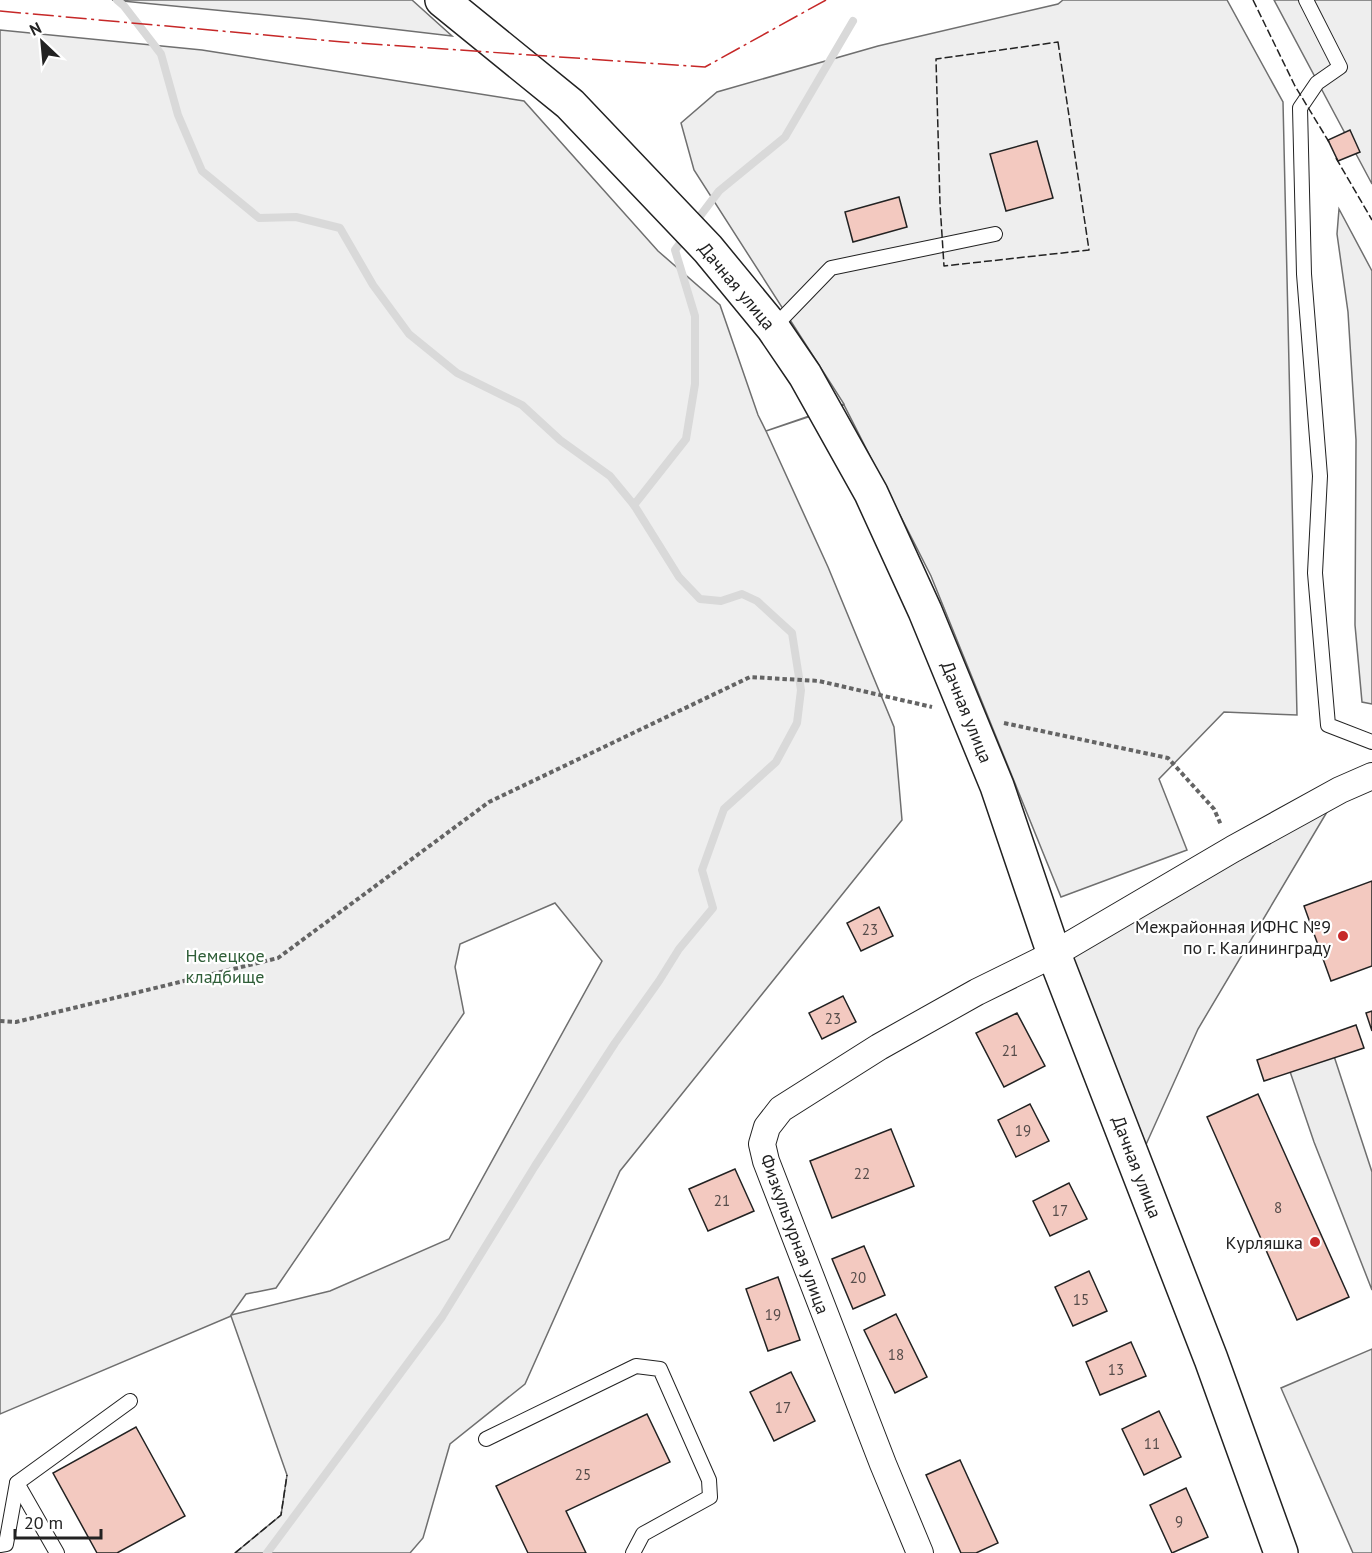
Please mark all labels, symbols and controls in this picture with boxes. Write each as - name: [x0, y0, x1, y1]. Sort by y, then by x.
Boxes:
- north arrow: [12, 12, 72, 72]
- text: N: [26, 17, 45, 40]
- street label: Дачная улица: [694, 237, 780, 335]
- street label: Дачная улица: [936, 658, 998, 766]
- place label: Межрайонная ИФНС №9 по г. Калининграду: [1135, 915, 1332, 959]
- house number: 23: [862, 920, 878, 939]
- marker: Межрайонная ИФНС №9 по г. Калининграду: [1336, 929, 1350, 943]
- park label: Немецкое кладбище: [185, 944, 265, 988]
- house number: 23: [825, 1009, 841, 1028]
- house number: 21: [1002, 1041, 1018, 1060]
- street label: Дачная улица: [1107, 1113, 1167, 1221]
- house number: 19: [1015, 1121, 1031, 1140]
- street label: Физкультурная улица: [755, 1151, 835, 1317]
- house number: 22: [854, 1164, 870, 1183]
- house number: 21: [714, 1191, 730, 1210]
- house number: 8: [1274, 1198, 1282, 1217]
- house number: 17: [1052, 1201, 1068, 1220]
- place label: Курляшка: [1226, 1231, 1303, 1254]
- marker: Курляшка: [1308, 1235, 1322, 1249]
- house number: 20: [850, 1268, 866, 1287]
- house number: 15: [1073, 1290, 1089, 1309]
- house number: 19: [765, 1305, 781, 1324]
- house number: 18: [888, 1345, 904, 1364]
- house number: 13: [1108, 1360, 1124, 1379]
- house number: 17: [775, 1398, 791, 1417]
- house number: 11: [1144, 1434, 1160, 1453]
- house number: 25: [575, 1465, 591, 1484]
- scale bar: [15, 1502, 100, 1540]
- text: 20 m: [24, 1511, 63, 1534]
- house number: 9: [1175, 1512, 1183, 1531]

